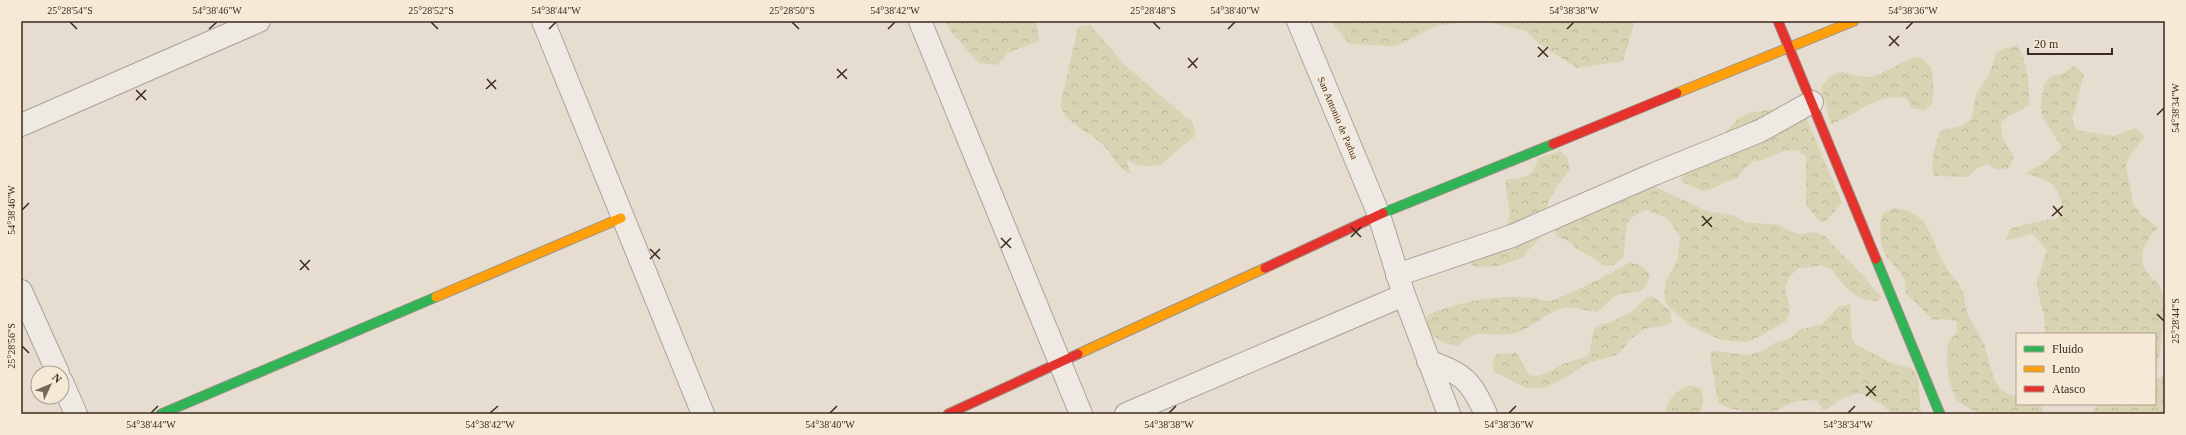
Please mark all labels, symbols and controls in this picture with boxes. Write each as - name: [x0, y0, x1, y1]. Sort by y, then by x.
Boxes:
- text: 25°28'54"S: [47, 5, 93, 16]
- text: 54°38'46"W: [192, 5, 242, 16]
- text: 25°28'52"S: [408, 5, 454, 16]
- text: 54°38'44"W: [531, 5, 581, 16]
- text: 25°28'50"S: [769, 5, 815, 16]
- text: 54°38'42"W: [870, 5, 920, 16]
- text: 25°28'48"S: [1130, 5, 1176, 16]
- text: 54°38'40"W: [1210, 5, 1260, 16]
- text: 54°38'38"W: [1549, 5, 1599, 16]
- text: 54°38'36"W: [1888, 5, 1938, 16]
- scale bar: [2028, 30, 2112, 56]
- text: 20 m: [2034, 37, 2059, 51]
- street label: San Antonio de Padua: [1316, 75, 1361, 161]
- text: 54°38'34"W: [2170, 83, 2181, 133]
- text: 54°38'46"W: [6, 185, 17, 235]
- text: 25°28'44"S: [2170, 298, 2181, 344]
- text: 25°28'56"S: [6, 323, 17, 369]
- legend: [2016, 333, 2156, 405]
- text: Fluido: [2052, 342, 2083, 356]
- text: Lento: [2052, 362, 2080, 376]
- north arrow: [30, 365, 70, 405]
- text: N: [50, 371, 64, 385]
- text: Atasco: [2052, 382, 2085, 396]
- text: 54°38'44"W: [126, 419, 176, 430]
- text: 54°38'42"W: [465, 419, 515, 430]
- text: 54°38'40"W: [805, 419, 855, 430]
- text: 54°38'38"W: [1144, 419, 1194, 430]
- text: 54°38'36"W: [1484, 419, 1534, 430]
- text: 54°38'34"W: [1823, 419, 1873, 430]

